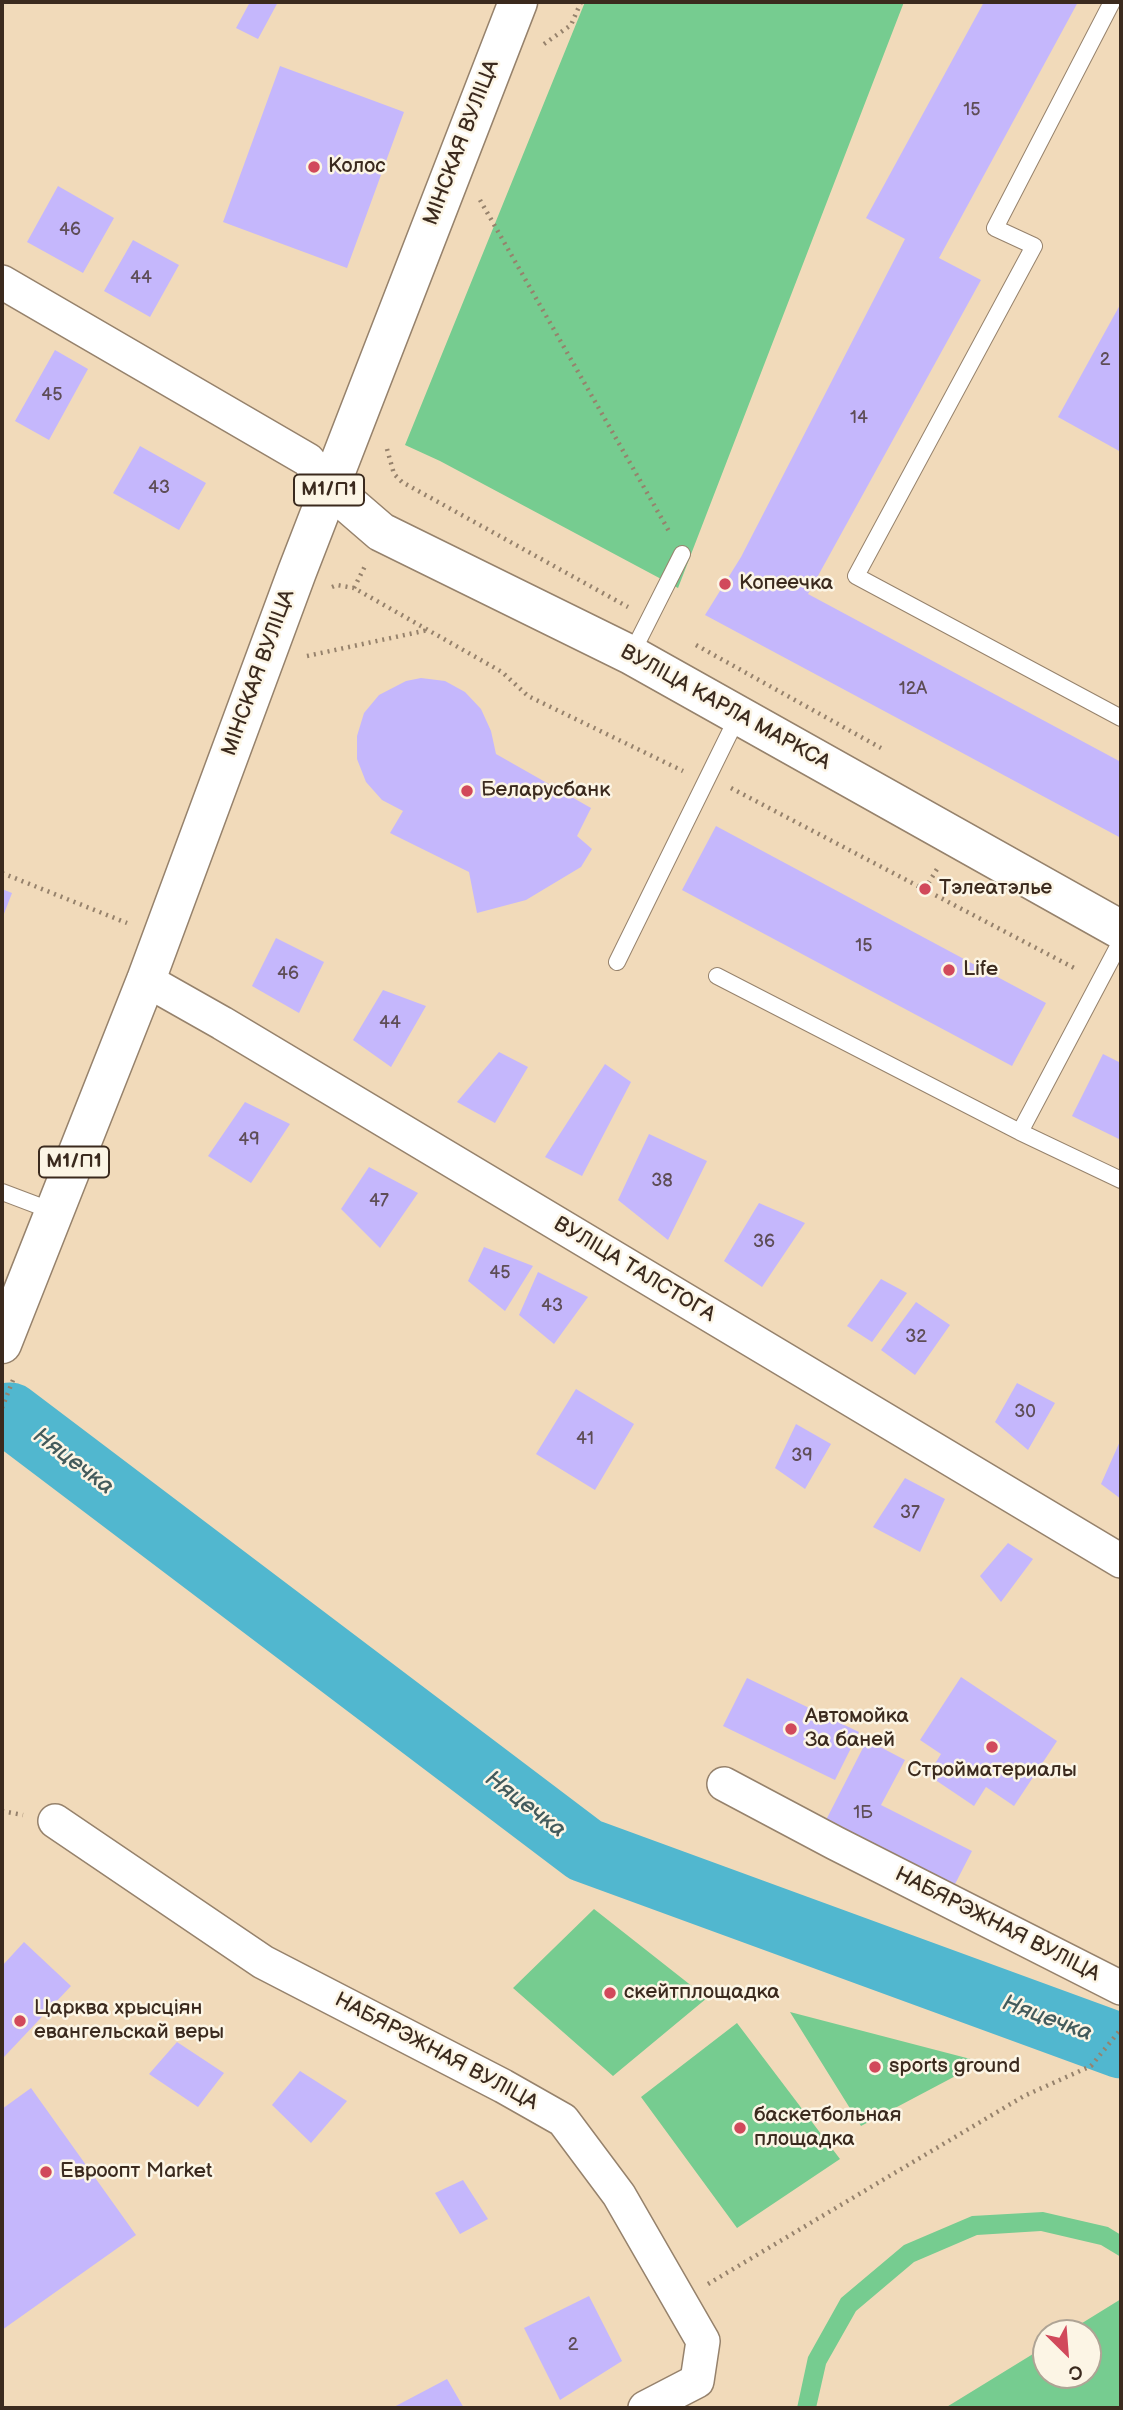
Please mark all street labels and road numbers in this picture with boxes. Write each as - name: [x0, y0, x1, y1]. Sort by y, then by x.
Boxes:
- street label: МІНСКАЯ ВУЛІЦА: [419, 57, 505, 229]
- road number: М1/П1: [294, 475, 364, 505]
- street label: МІНСКАЯ ВУЛІЦА: [217, 586, 301, 760]
- street label: ВУЛІЦА КАРЛА МАРКСА: [616, 640, 834, 776]
- road number: М1/П1: [39, 1146, 109, 1178]
- street label: ВУЛІЦА ТАЛСТОГА: [549, 1212, 719, 1328]
- street label: НАБЯРЭЖНАЯ ВУЛІЦА: [890, 1862, 1104, 1988]
- street label: НАБЯРЭЖНАЯ ВУЛІЦА: [330, 1988, 542, 2116]

